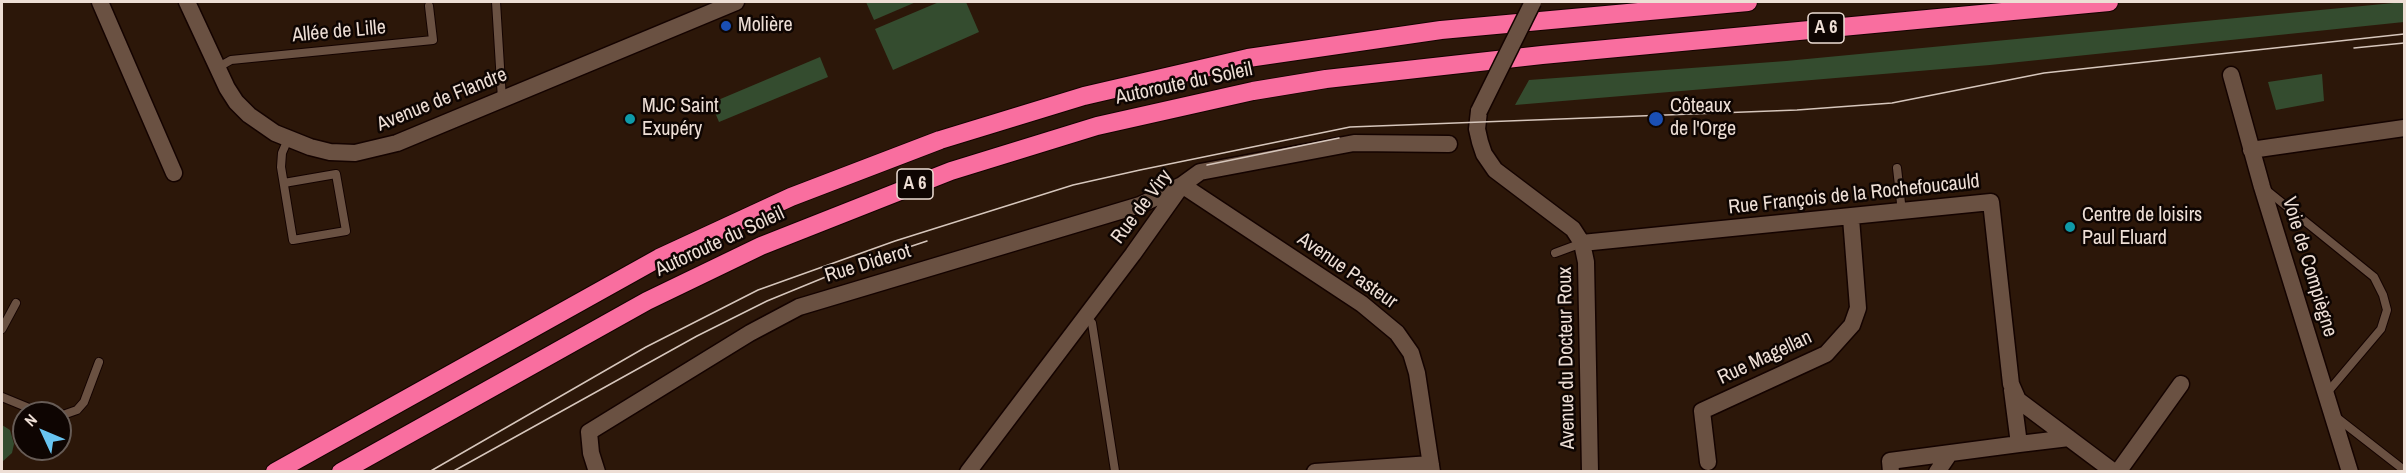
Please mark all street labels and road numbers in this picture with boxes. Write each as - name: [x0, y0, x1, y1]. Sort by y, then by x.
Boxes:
- road number: A 6: [1808, 13, 1844, 43]
- street label: Allée de Lille: [291, 16, 387, 48]
- street label: Autoroute du Soleil: [1113, 58, 1255, 110]
- street label: Avenue de Flandre: [373, 63, 511, 137]
- street label: Rue de Viry: [1106, 165, 1178, 249]
- road number: A 6: [897, 169, 933, 199]
- street label: Rue François de la Rochefoucauld: [1727, 170, 1981, 220]
- street label: Voie de Compiègne: [2276, 194, 2342, 340]
- street label: Autoroute du Soleil: [652, 202, 788, 282]
- street label: Avenue Pasteur: [1292, 228, 1402, 314]
- street label: Rue Diderot: [822, 240, 914, 288]
- street label: Avenue du Docteur Roux: [1553, 266, 1581, 450]
- street label: Rue Magellan: [1714, 326, 1816, 390]

